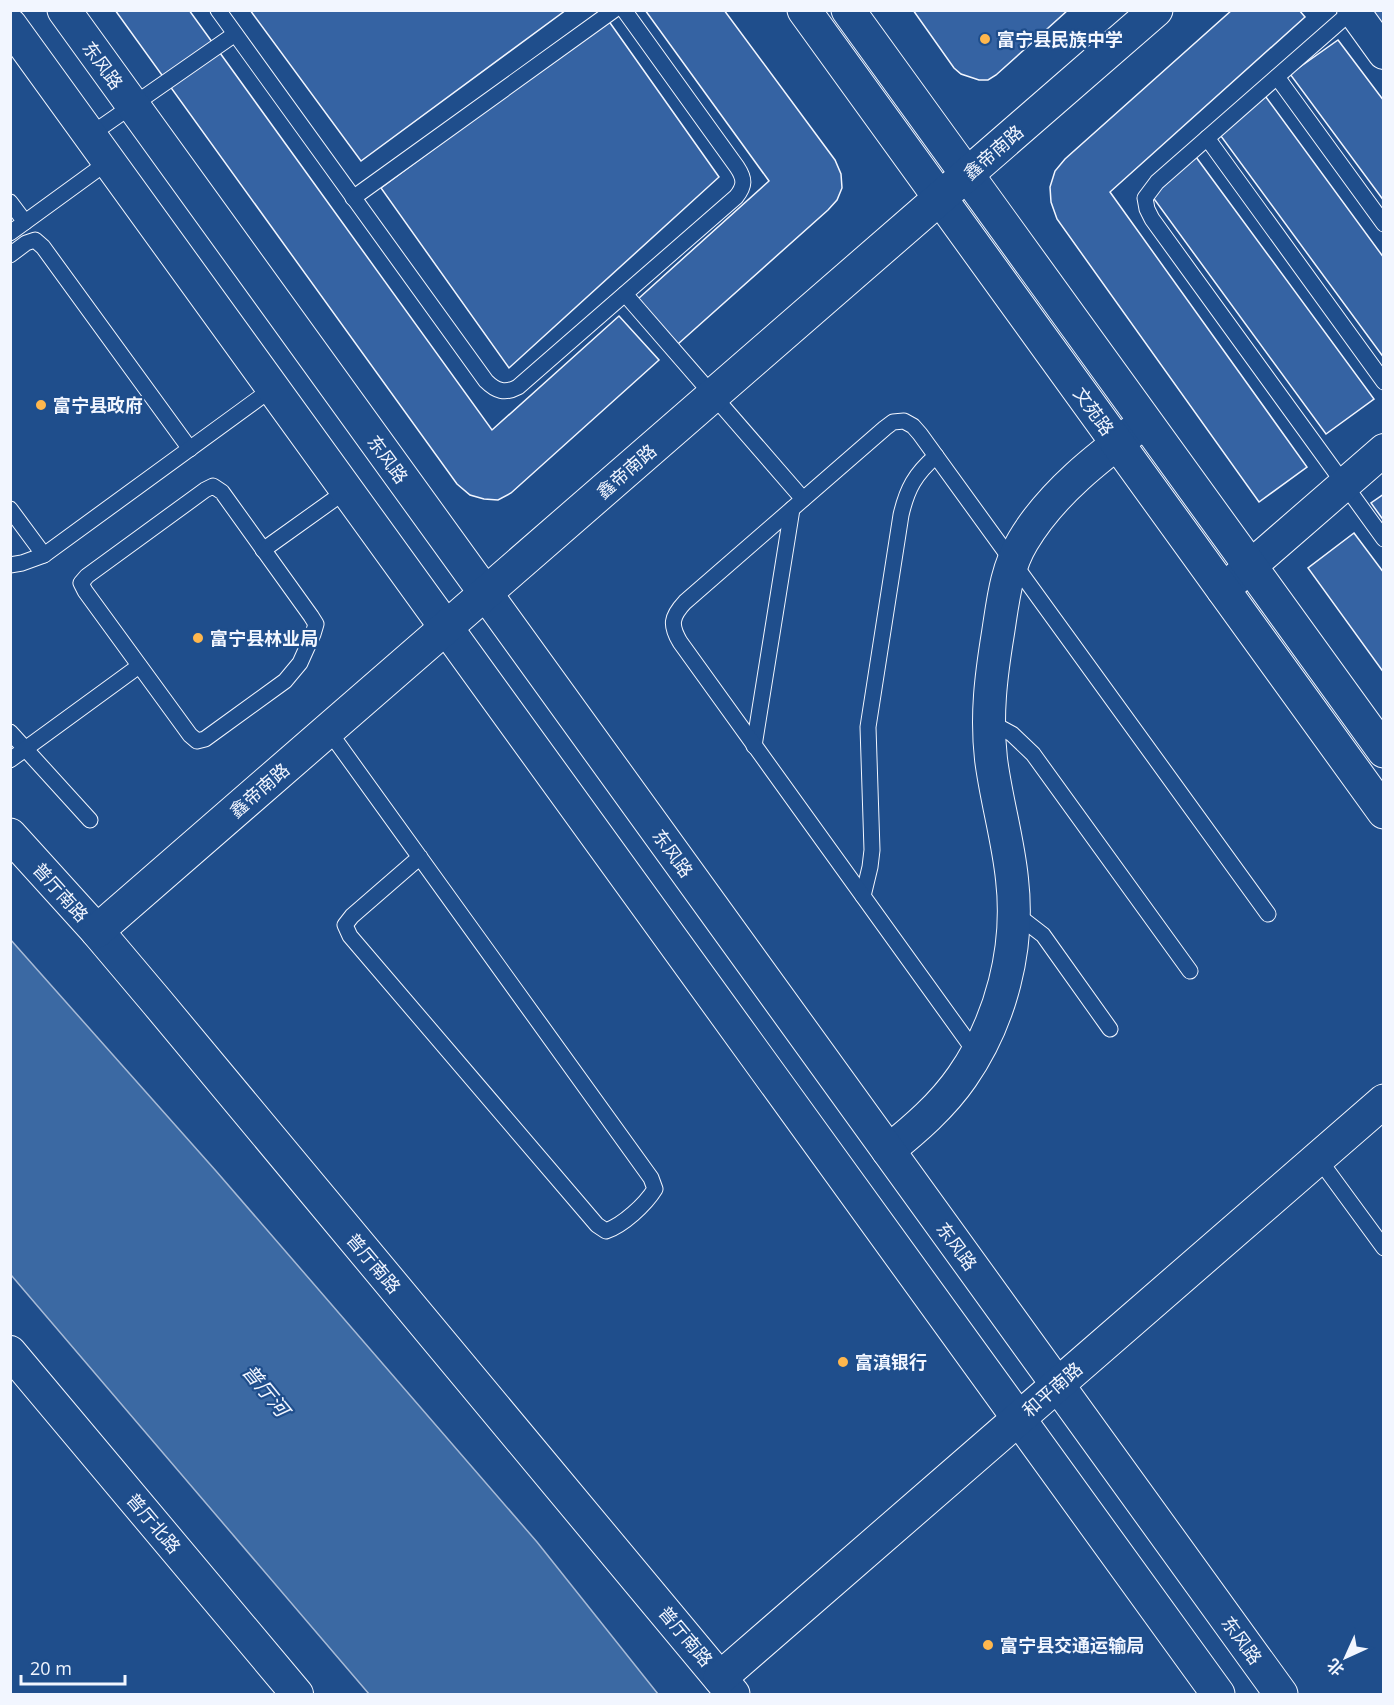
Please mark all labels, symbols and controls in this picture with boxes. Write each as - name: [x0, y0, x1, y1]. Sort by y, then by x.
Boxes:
- place label: 富宁县民族中学: [997, 27, 1123, 51]
- marker: 富宁县民族中学: [978, 32, 992, 46]
- street label: 东风路: [77, 36, 129, 94]
- street label: 鑫帝南路: [958, 119, 1028, 185]
- street label: 文苑路: [1068, 382, 1120, 440]
- place label: 富宁县政府: [53, 393, 143, 417]
- marker: 富宁县政府: [34, 398, 48, 412]
- street label: 东风路: [362, 430, 414, 488]
- street label: 鑫帝南路: [591, 438, 661, 504]
- place label: 富宁县林业局: [210, 626, 318, 650]
- marker: 富宁县林业局: [191, 631, 205, 645]
- street label: 鑫帝南路: [224, 757, 294, 823]
- street label: 东风路: [647, 824, 699, 882]
- street label: 普厅南路: [28, 857, 94, 927]
- street label: 东风路: [931, 1217, 983, 1275]
- street label: 普厅南路: [342, 1228, 406, 1298]
- place label: 富滇银行: [855, 1350, 927, 1374]
- marker: 富滇银行: [836, 1355, 850, 1369]
- street label: 和平南路: [1017, 1356, 1087, 1422]
- water label: 普厅河: [237, 1358, 298, 1425]
- street label: 普厅北路: [122, 1488, 186, 1558]
- street label: 普厅南路: [654, 1601, 718, 1671]
- street label: 东风路: [1216, 1611, 1268, 1669]
- north arrow: [1316, 1627, 1376, 1687]
- place label: 富宁县交通运输局: [1000, 1633, 1144, 1657]
- marker: 富宁县交通运输局: [981, 1638, 995, 1652]
- scale bar: [21, 1648, 124, 1686]
- text: 北: [1322, 1654, 1349, 1681]
- text: 20 m: [30, 1656, 72, 1680]

